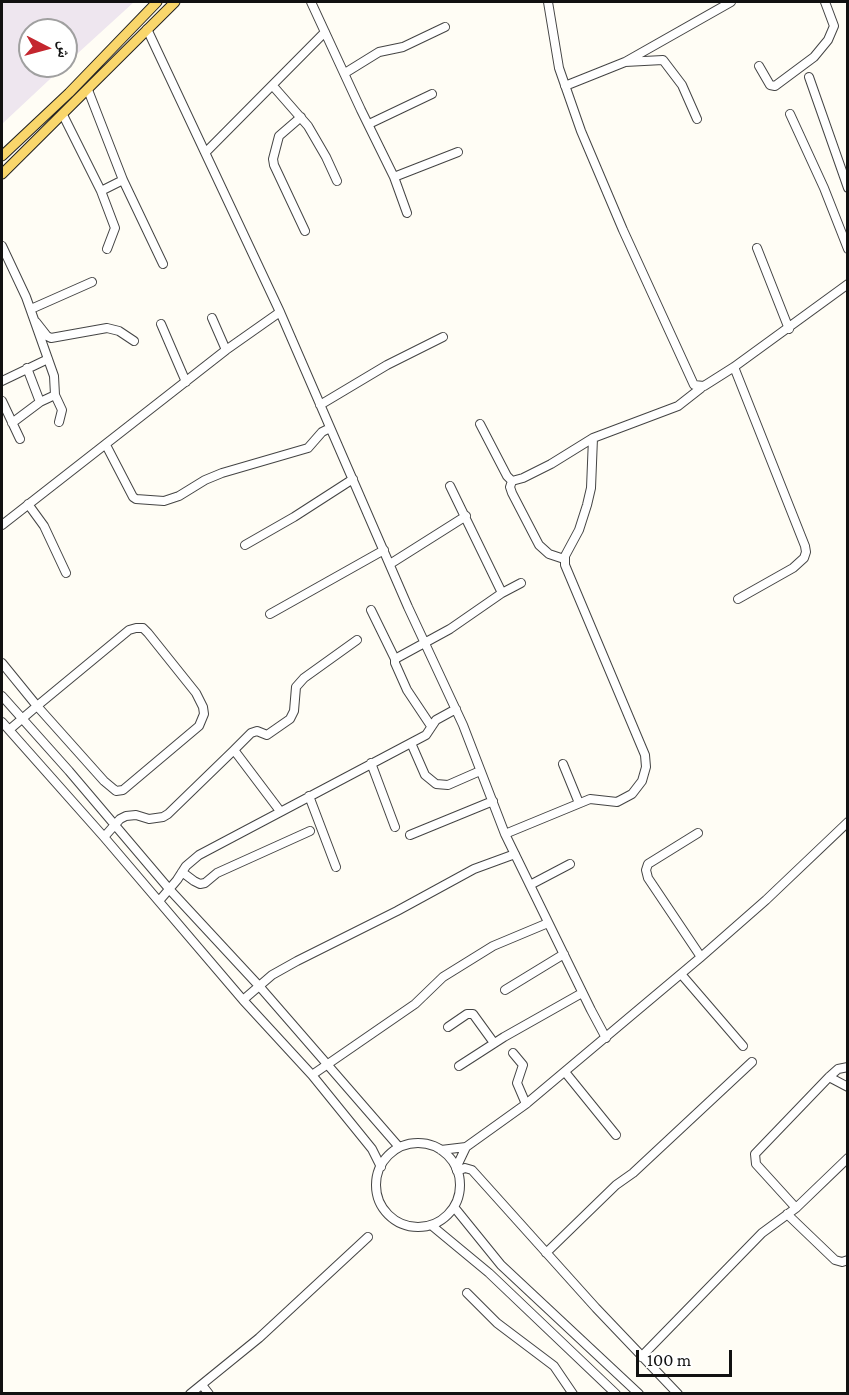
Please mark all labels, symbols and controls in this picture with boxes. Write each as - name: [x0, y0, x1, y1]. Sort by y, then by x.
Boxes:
- north arrow: [18, 18, 78, 78]
- text: ش: [55, 40, 74, 59]
- scale bar: [639, 1338, 735, 1376]
- text: 100 m: [647, 1350, 691, 1370]

